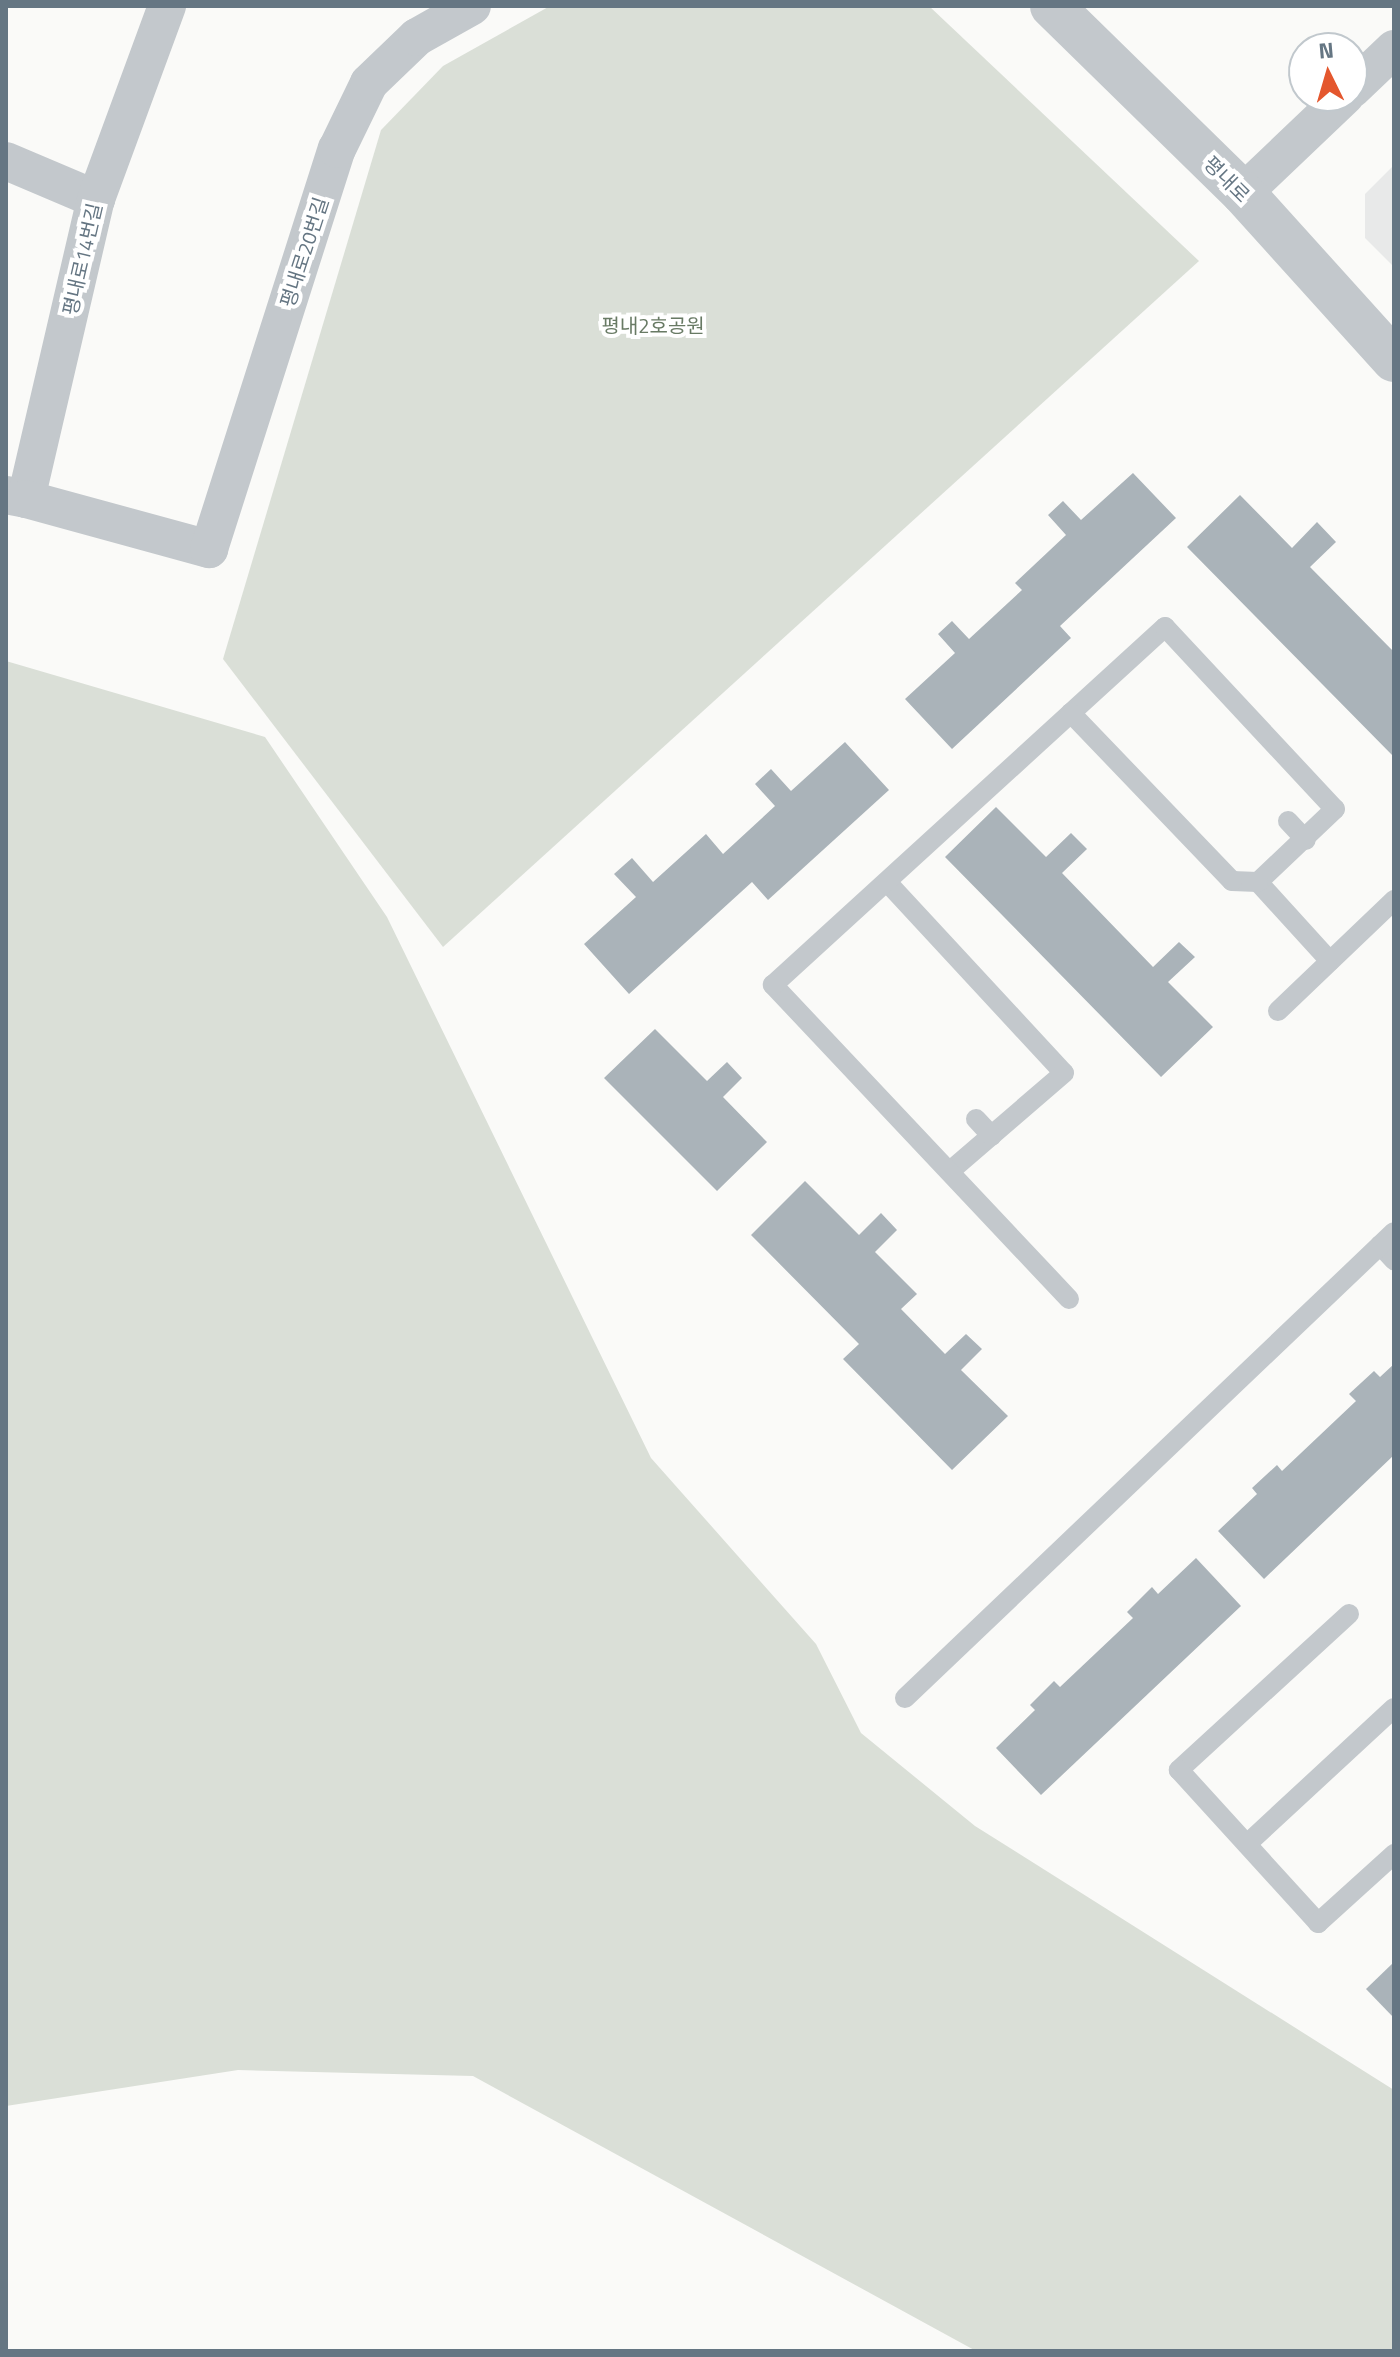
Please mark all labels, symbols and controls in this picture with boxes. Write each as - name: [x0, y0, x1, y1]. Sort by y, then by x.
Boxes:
- north arrow: [1288, 32, 1368, 112]
- text: N: [1317, 32, 1335, 68]
- street label: 평내로: [1199, 151, 1255, 207]
- street label: 평내로20번길: [275, 194, 333, 310]
- street label: 평내로14번길: [57, 201, 107, 317]
- park label: 평내2호공원: [601, 313, 705, 337]

